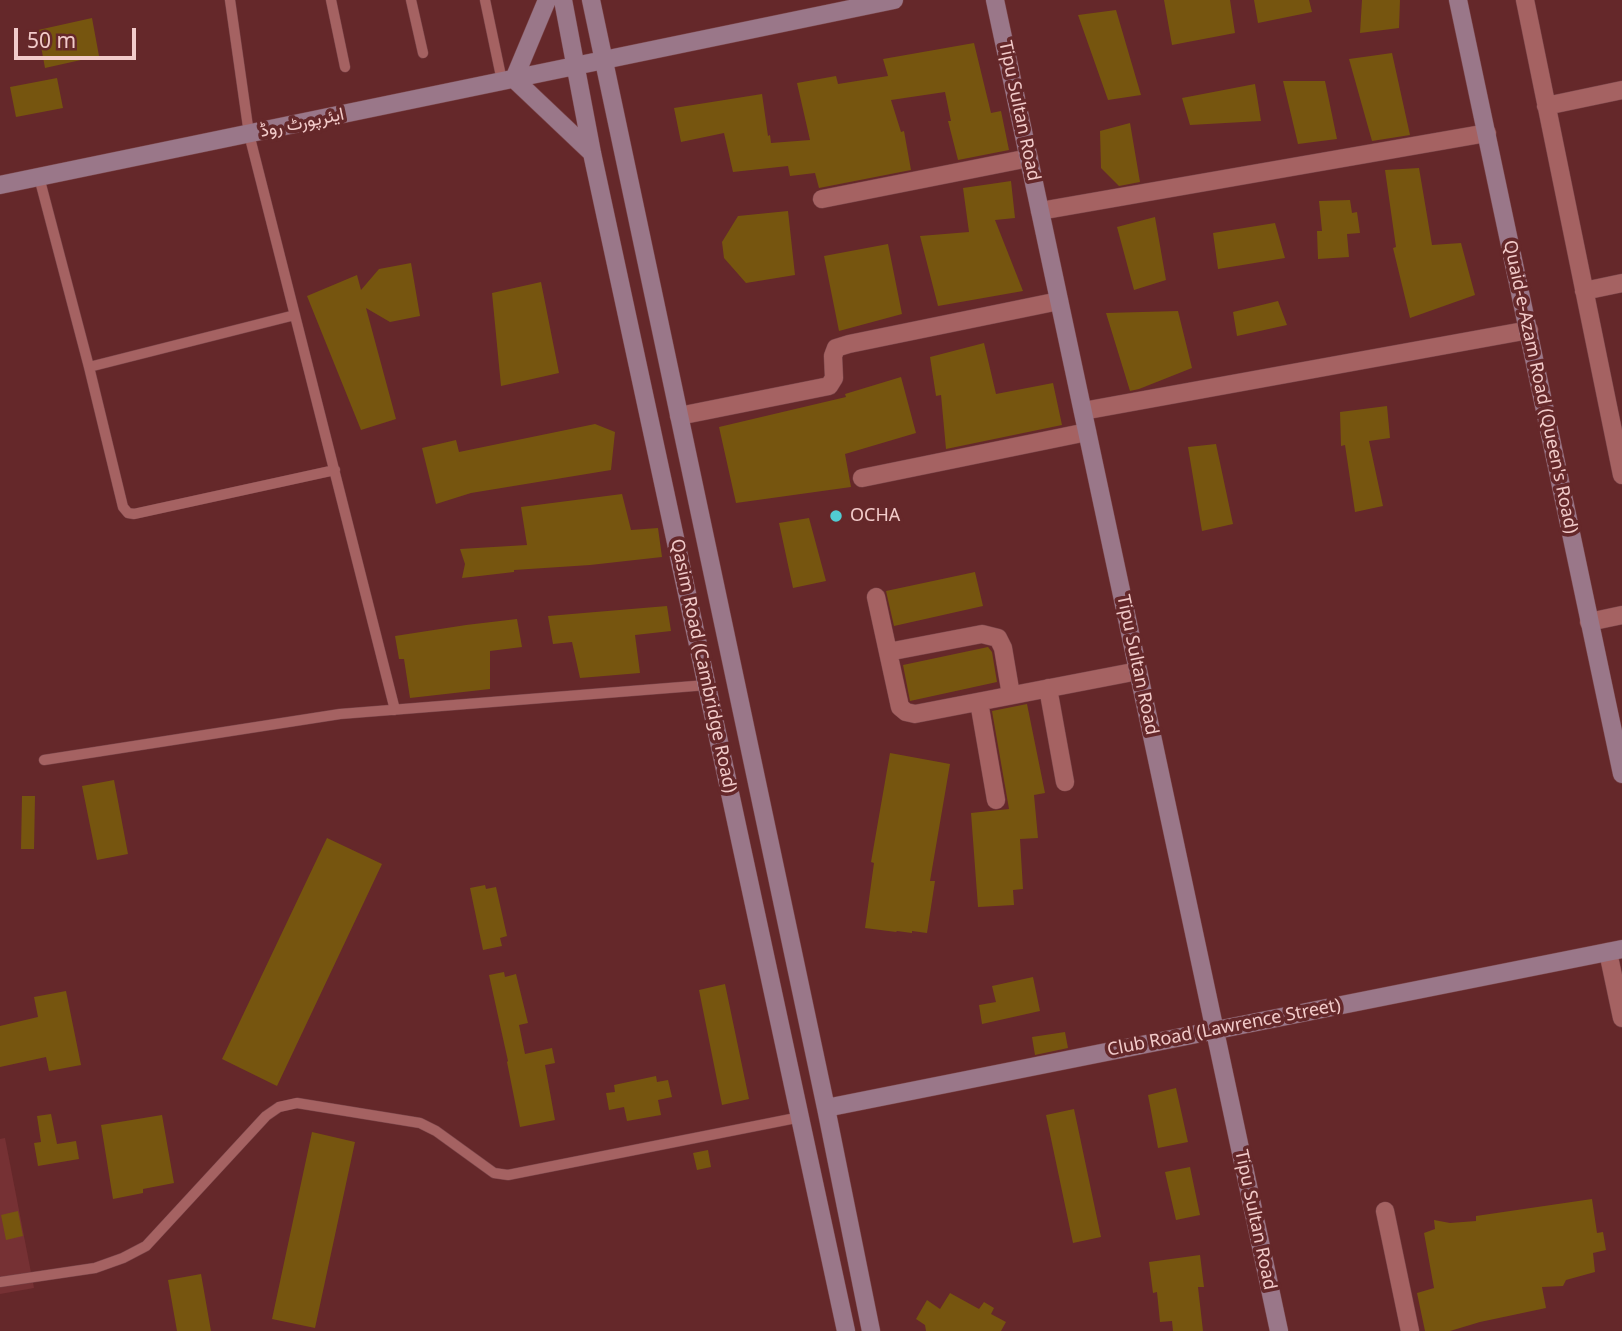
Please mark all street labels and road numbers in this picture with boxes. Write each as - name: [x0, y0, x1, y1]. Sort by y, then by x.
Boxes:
- street label: Tipu Sultan Road: [994, 39, 1044, 183]
- street label: ایئرپورٹ روڈ: [258, 104, 346, 142]
- street label: Quaid-e-Azam Road (Queen's Road): [1498, 238, 1582, 536]
- street label: Qasim Road (Cambridge Road): [665, 537, 741, 795]
- street label: Tipu Sultan Road: [1112, 593, 1162, 737]
- street label: Club Road (Lawrence Street): [1105, 995, 1343, 1061]
- street label: Tipu Sultan Road: [1230, 1148, 1280, 1292]

